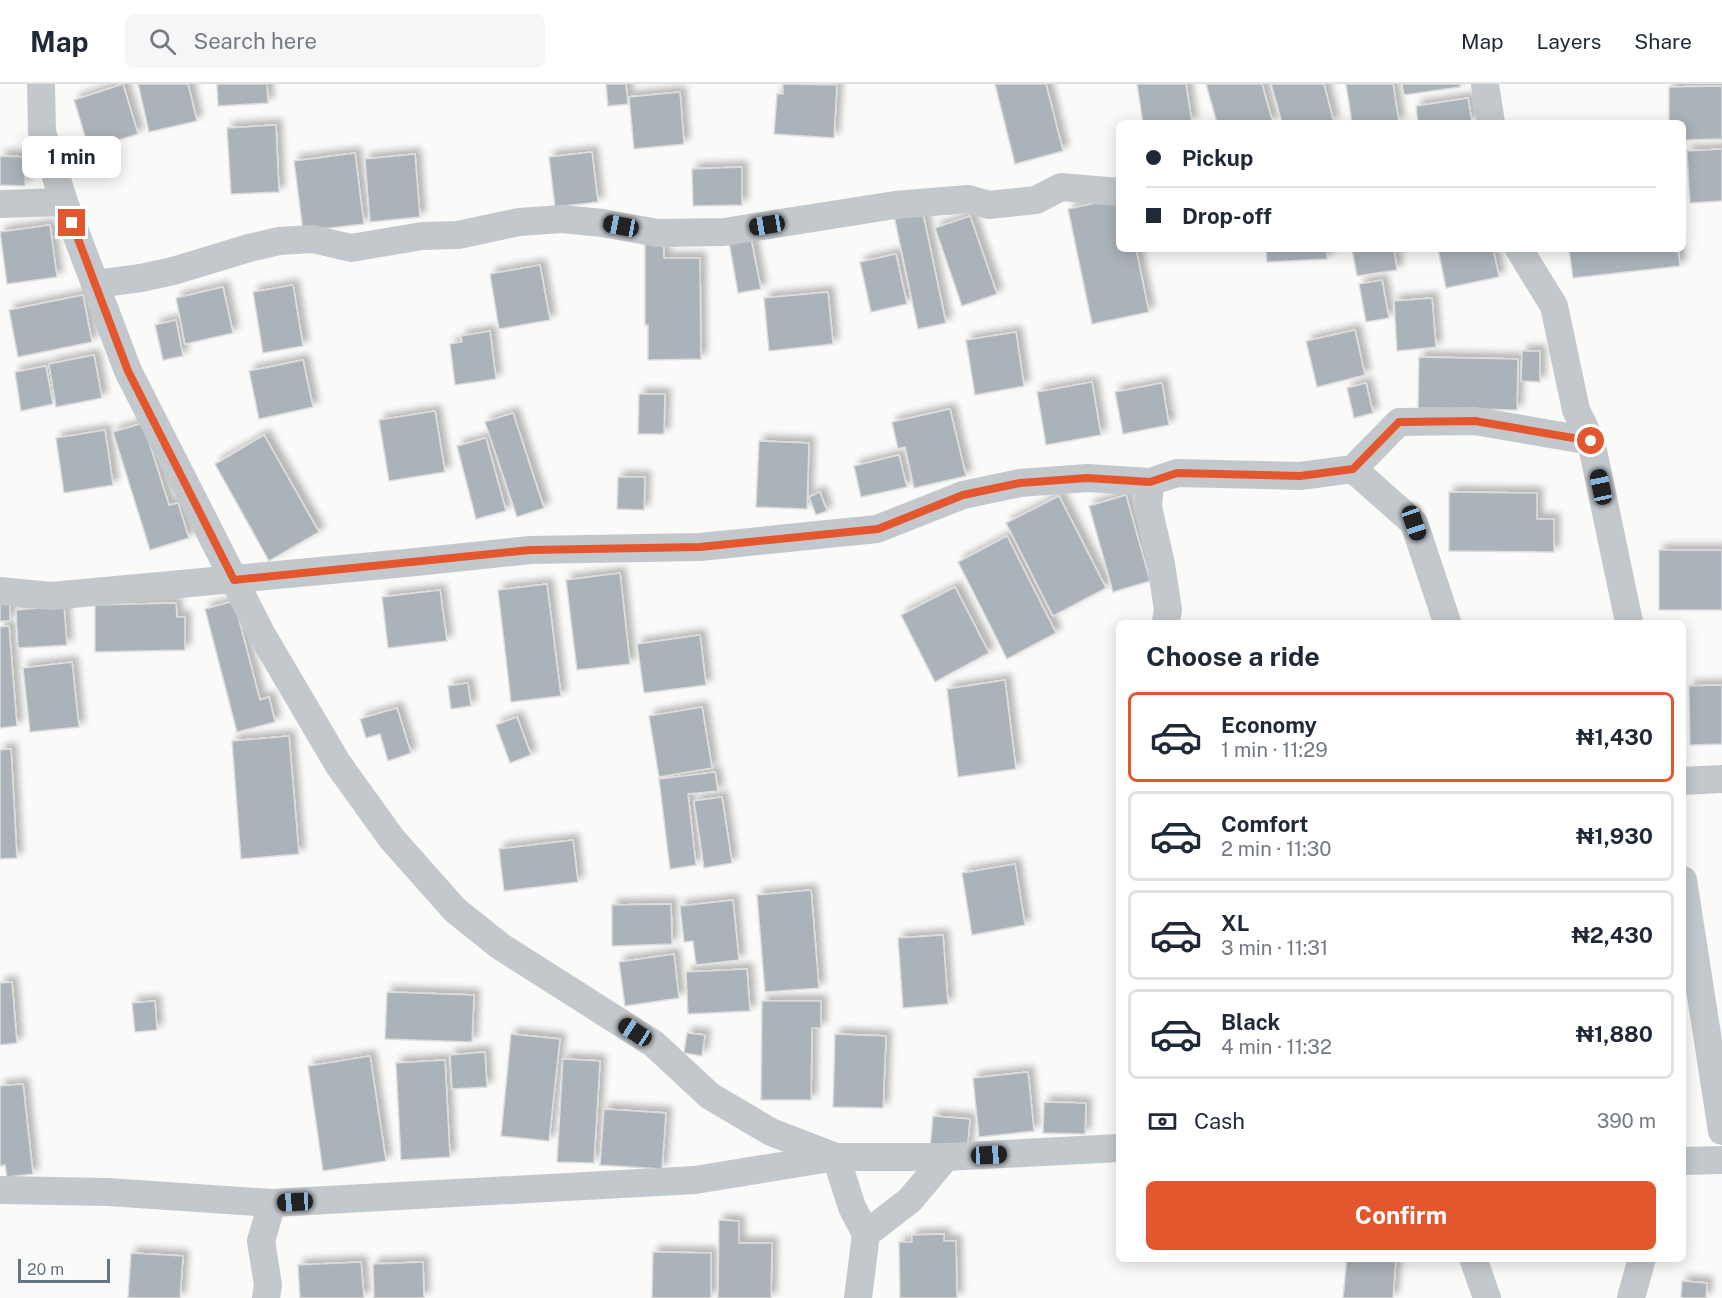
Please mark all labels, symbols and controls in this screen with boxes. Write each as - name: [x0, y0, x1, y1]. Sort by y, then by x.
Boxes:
- search box: [125, 14, 545, 68]
- text: Map: [30, 25, 89, 58]
- icon: search: [146, 25, 179, 58]
- text: Search here: [194, 28, 317, 54]
- text: Map: [1461, 29, 1504, 54]
- text: Layers: [1537, 29, 1601, 54]
- text: Share: [1634, 29, 1692, 54]
- callout: 1 min: [22, 136, 122, 178]
- text: 1 min: [47, 145, 96, 169]
- text: Pickup: [1182, 145, 1253, 171]
- text: Drop-off: [1182, 203, 1272, 229]
- route end: [58, 209, 85, 236]
- car: [748, 213, 786, 237]
- car: [602, 214, 640, 238]
- route start: [1577, 427, 1604, 454]
- car: [1588, 468, 1614, 506]
- car: [1400, 503, 1428, 543]
- text: Choose a ride: [1146, 640, 1320, 672]
- icon: car: [1149, 710, 1203, 764]
- text: Economy: [1221, 712, 1317, 738]
- text: ₦1,430: [1576, 724, 1653, 750]
- text: 1 min · 11:29: [1221, 738, 1328, 762]
- icon: car: [1149, 809, 1203, 863]
- text: Comfort: [1221, 811, 1308, 837]
- text: ₦1,930: [1576, 823, 1653, 849]
- text: 2 min · 11:30: [1221, 837, 1331, 861]
- icon: car: [1149, 908, 1203, 962]
- text: XL: [1221, 910, 1249, 936]
- text: ₦2,430: [1572, 922, 1653, 948]
- text: 3 min · 11:31: [1221, 936, 1328, 960]
- icon: car: [1149, 1007, 1203, 1061]
- text: Black: [1221, 1009, 1280, 1035]
- car: [615, 1015, 655, 1049]
- text: ₦1,880: [1576, 1021, 1653, 1047]
- text: 4 min · 11:32: [1221, 1035, 1332, 1059]
- icon: cash: [1146, 1105, 1179, 1138]
- text: Cash: [1194, 1108, 1245, 1134]
- text: 390 m: [1597, 1109, 1656, 1133]
- car: [971, 1145, 1007, 1165]
- button: Confirm: [1146, 1181, 1656, 1250]
- car: [277, 1192, 313, 1212]
- scale bar: [18, 1256, 110, 1284]
- text: 20 m: [27, 1260, 64, 1279]

